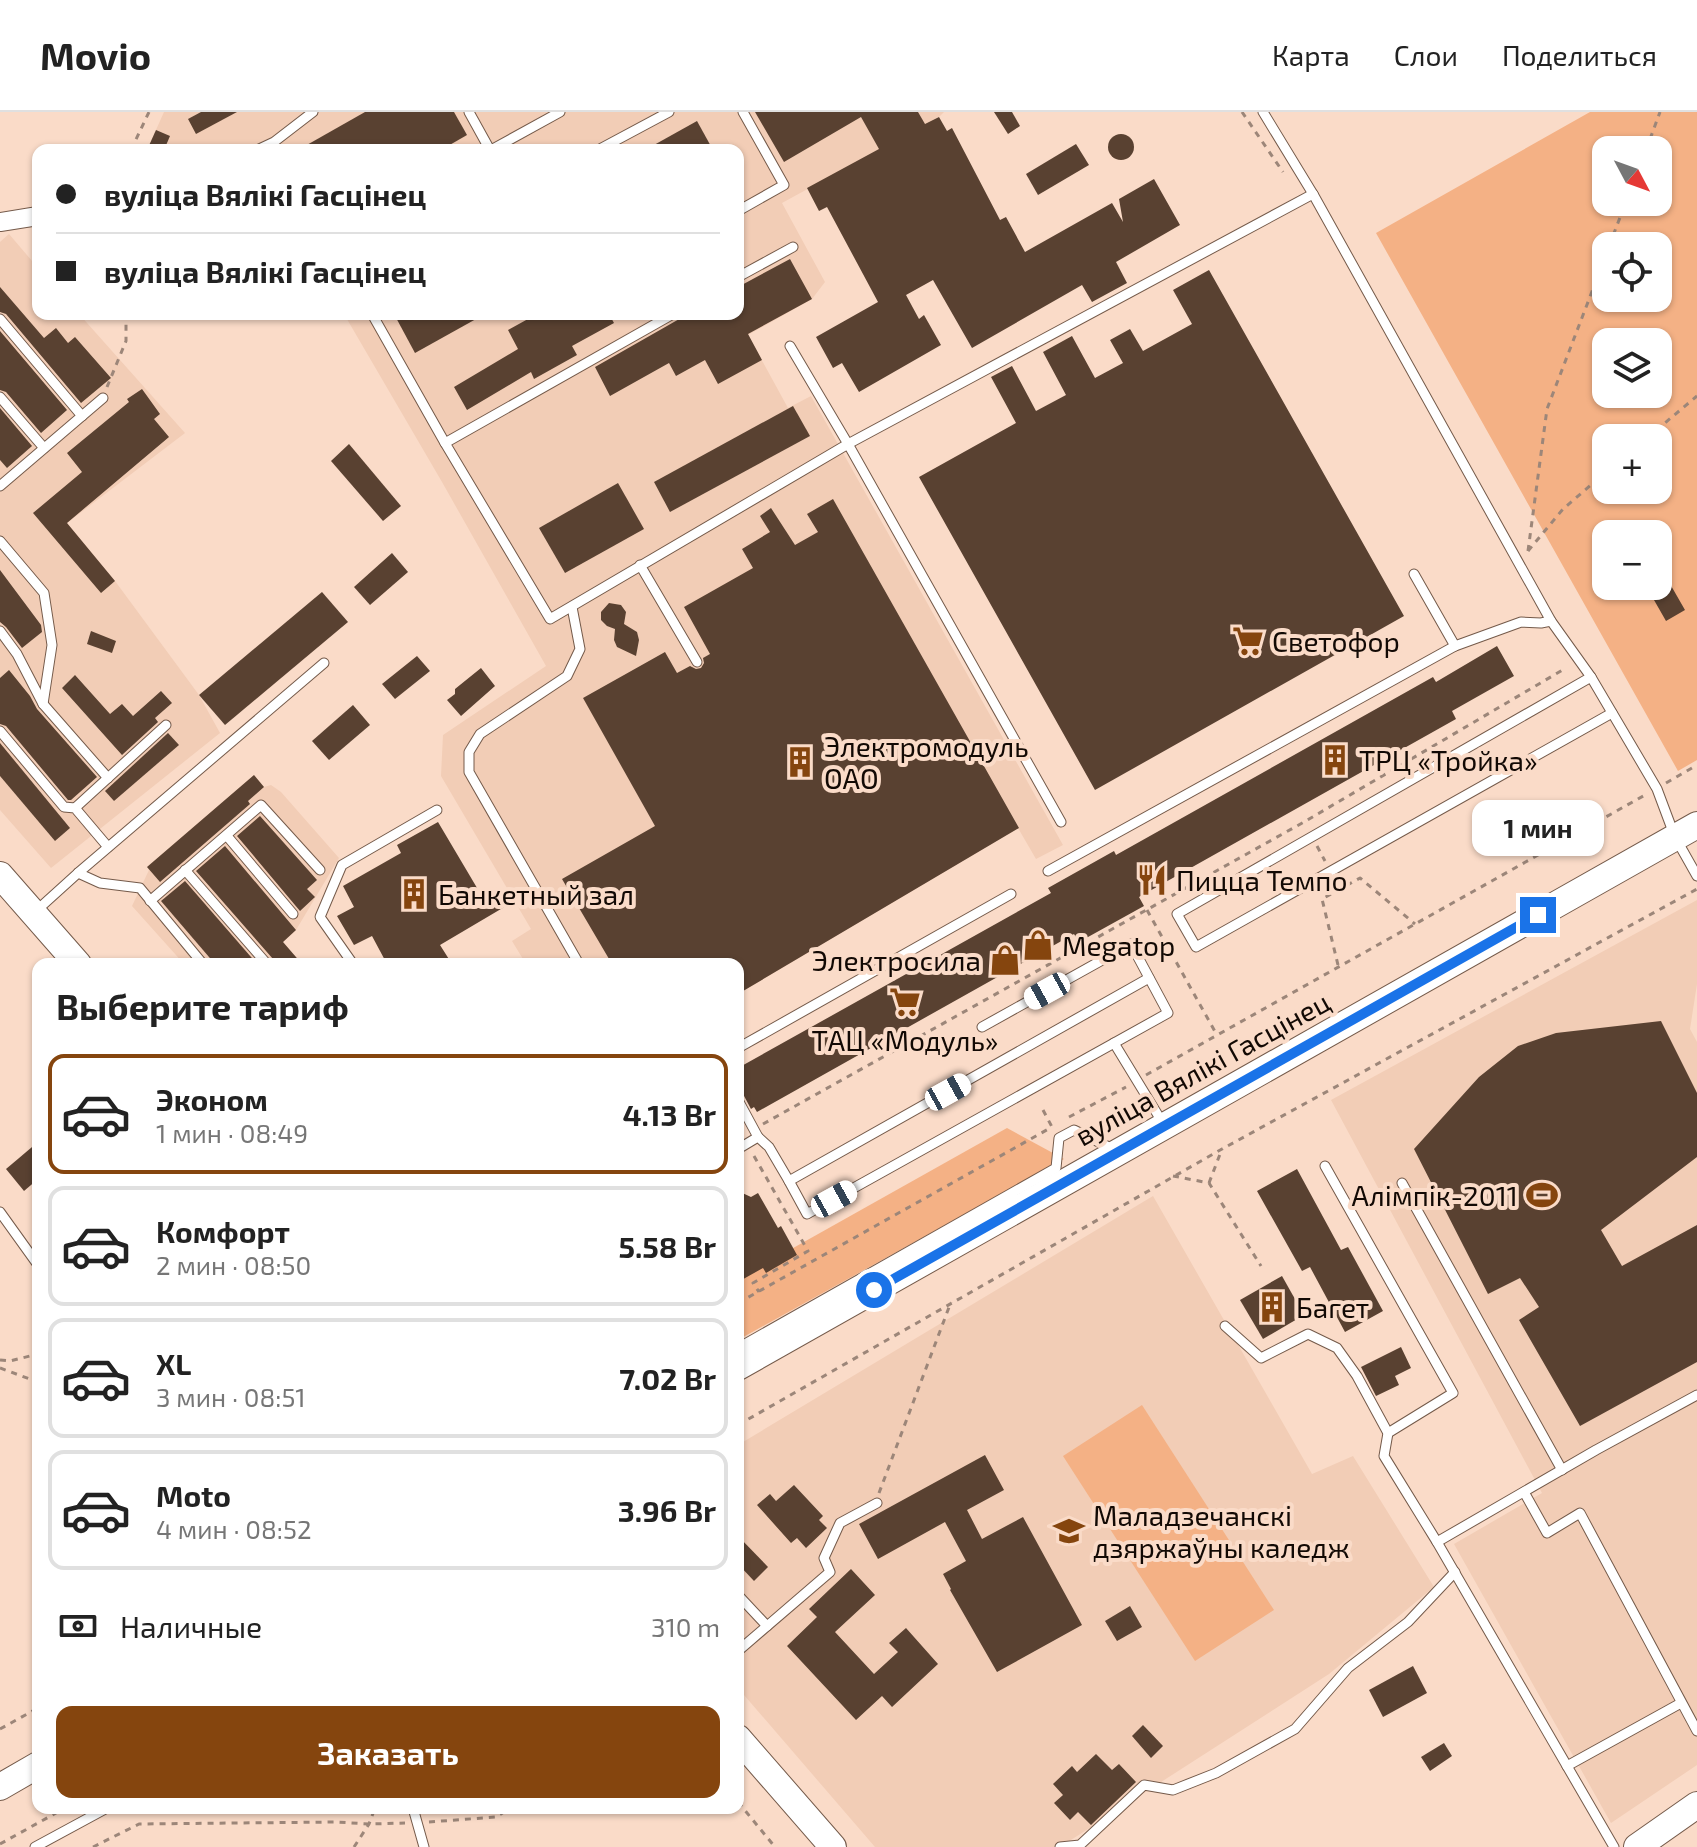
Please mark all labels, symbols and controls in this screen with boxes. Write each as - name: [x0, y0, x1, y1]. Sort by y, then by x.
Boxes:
- text: Movio: [40, 32, 151, 78]
- text: Карта: [1272, 38, 1350, 72]
- text: Слои: [1394, 38, 1458, 72]
- text: Поделиться: [1502, 38, 1657, 72]
- north arrow: [1592, 136, 1672, 216]
- map controls: [1592, 136, 1672, 600]
- text: вуліца Вялікі Гасцінец: [104, 176, 426, 212]
- button: locate: [1592, 232, 1672, 312]
- text: вуліца Вялікі Гасцінец: [104, 253, 426, 289]
- button: layers: [1592, 328, 1672, 408]
- button: +: [1592, 424, 1672, 504]
- button: −: [1592, 520, 1672, 600]
- supermarket icon: Светофор: [1231, 624, 1265, 658]
- place label: Светофор: [1272, 624, 1400, 658]
- place label: Электромодуль ОАО: [824, 729, 1029, 795]
- building icon: ТРЦ «Тройка»: [1318, 743, 1352, 777]
- place label: ТРЦ «Тройка»: [1359, 743, 1538, 777]
- building icon: Электромодуль ОАО: [783, 745, 817, 779]
- callout: 1 мин: [1472, 799, 1604, 855]
- text: 1 мин: [1504, 812, 1572, 843]
- restaurant icon: Пицца Темпо: [1135, 863, 1169, 897]
- place label: Пицца Темпо: [1176, 863, 1347, 897]
- building icon: Банкетный зал: [397, 877, 431, 911]
- place label: Банкетный зал: [438, 877, 634, 911]
- route end: [1520, 897, 1556, 933]
- shop icon: Megatop: [1021, 928, 1055, 962]
- place label: Megatop: [1062, 928, 1175, 962]
- place label: Электросила: [812, 943, 981, 977]
- shop icon: Электросила: [988, 943, 1022, 977]
- car: [1020, 969, 1074, 1013]
- text: Выберите тариф: [56, 984, 349, 1027]
- street label: вуліца Вялікі Гасцінец: [1069, 984, 1335, 1152]
- supermarket icon: ТАЦ «Модуль»: [888, 985, 922, 1019]
- place label: ТАЦ «Модуль»: [812, 1023, 998, 1057]
- car: [921, 1070, 975, 1114]
- icon: car: [60, 1078, 132, 1150]
- text: Эконом: [156, 1081, 268, 1117]
- text: 4.13 Br: [622, 1096, 716, 1132]
- text: 1 мин · 08:49: [156, 1117, 308, 1148]
- car: [807, 1177, 861, 1221]
- place label: Алімпік-2011: [1352, 1178, 1518, 1212]
- sports icon: Алімпік-2011: [1525, 1178, 1559, 1212]
- icon: car: [60, 1210, 132, 1282]
- text: Комфорт: [156, 1213, 290, 1249]
- text: 5.58 Br: [618, 1228, 716, 1264]
- text: 2 мин · 08:50: [156, 1249, 311, 1280]
- route start: [856, 1272, 892, 1308]
- building icon: Багет: [1255, 1290, 1289, 1324]
- place label: Багет: [1296, 1290, 1369, 1324]
- icon: car: [60, 1342, 132, 1414]
- text: XL: [156, 1345, 191, 1381]
- text: 7.02 Br: [619, 1360, 716, 1396]
- text: 3 мин · 08:51: [156, 1381, 306, 1412]
- icon: car: [60, 1474, 132, 1546]
- text: Moto: [156, 1477, 231, 1513]
- text: 3.96 Br: [618, 1492, 716, 1528]
- place label: Маладзечанскі дзяржаўны каледж: [1093, 1498, 1350, 1564]
- text: 4 мин · 08:52: [156, 1513, 312, 1544]
- school or university icon: Маладзечанскі дзяржаўны каледж: [1052, 1514, 1086, 1548]
- icon: cash: [56, 1604, 100, 1648]
- text: Наличные: [120, 1608, 262, 1644]
- text: 310 m: [651, 1611, 720, 1642]
- button: Заказать: [56, 1706, 720, 1798]

